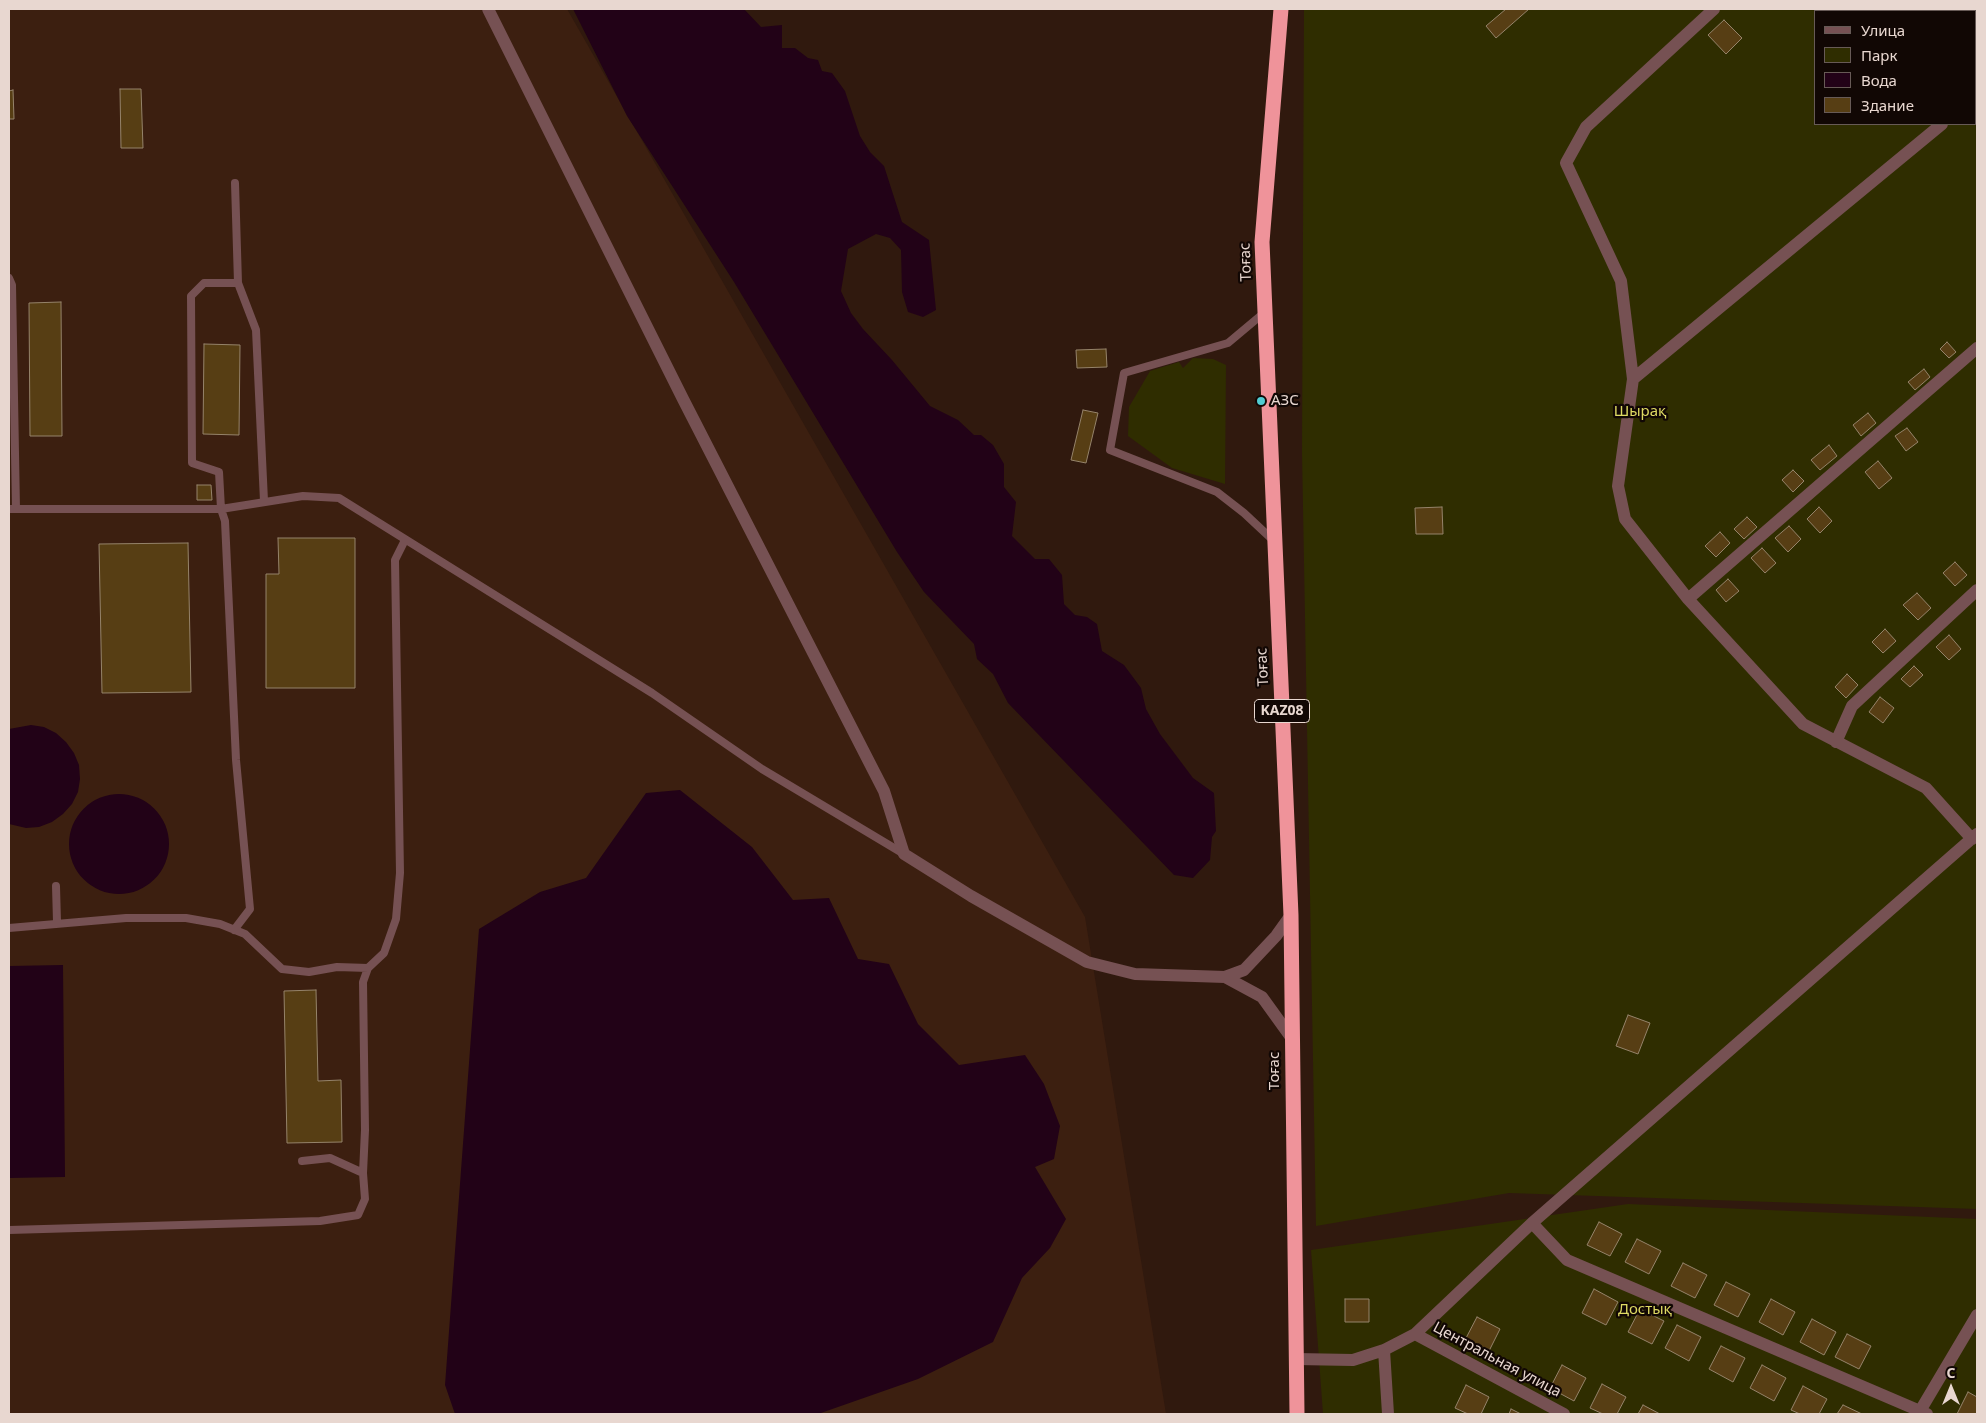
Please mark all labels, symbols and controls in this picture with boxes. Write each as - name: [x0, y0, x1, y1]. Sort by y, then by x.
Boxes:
- legend: [1814, 10, 1976, 125]
- text: Улица: [1861, 20, 1905, 40]
- text: Парк: [1861, 45, 1897, 65]
- text: Вода: [1861, 70, 1897, 90]
- text: Здание: [1861, 95, 1914, 115]
- street label: Тоғас: [1236, 242, 1256, 282]
- place label: АЗС: [1271, 392, 1299, 410]
- marker: АЗС: [1255, 395, 1267, 407]
- park label: Шырақ: [1614, 403, 1666, 421]
- street label: Тоғас: [1253, 647, 1273, 687]
- road number: KAZ08: [1254, 699, 1310, 722]
- street label: Тоғас: [1266, 1052, 1284, 1090]
- park label: Достық: [1618, 1301, 1672, 1319]
- street label: Центральная улица: [1430, 1319, 1564, 1401]
- north arrow: [1926, 1363, 1976, 1413]
- text: С: [1946, 1363, 1956, 1382]

